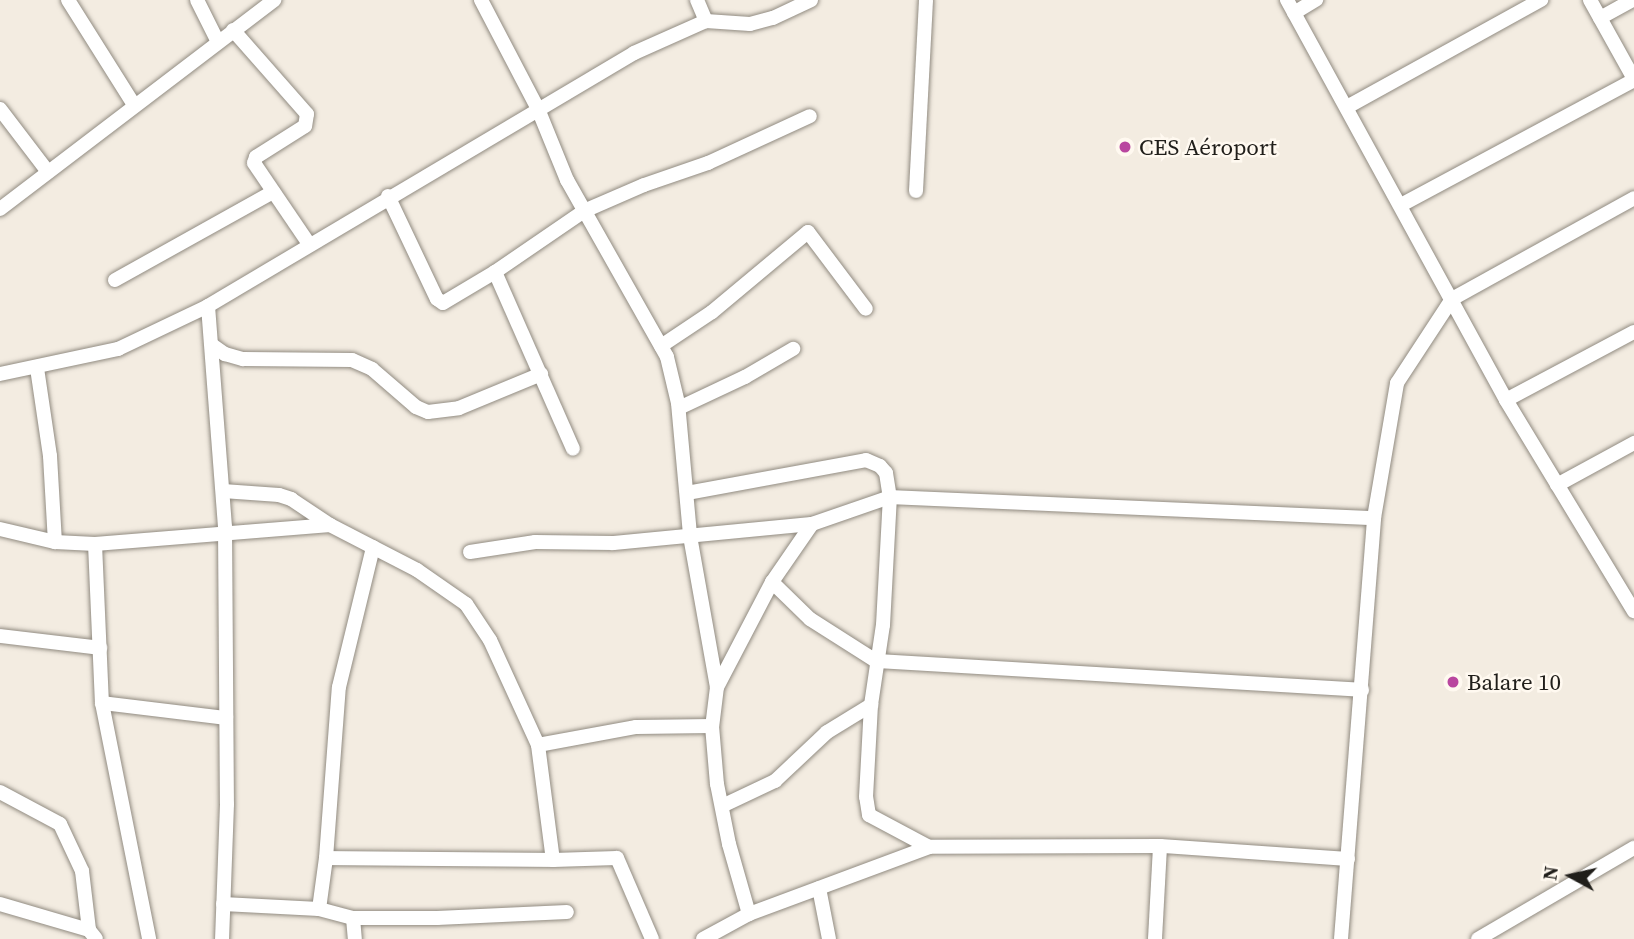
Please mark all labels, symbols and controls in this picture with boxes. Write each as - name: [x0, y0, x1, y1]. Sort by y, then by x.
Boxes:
- place label: CES Aéroport: [1139, 133, 1277, 161]
- marker: CES Aéroport: [1117, 139, 1133, 155]
- place label: Balare 10: [1467, 668, 1561, 696]
- marker: Balare 10: [1445, 674, 1461, 690]
- north arrow: [1536, 841, 1606, 911]
- text: N: [1536, 864, 1564, 882]

